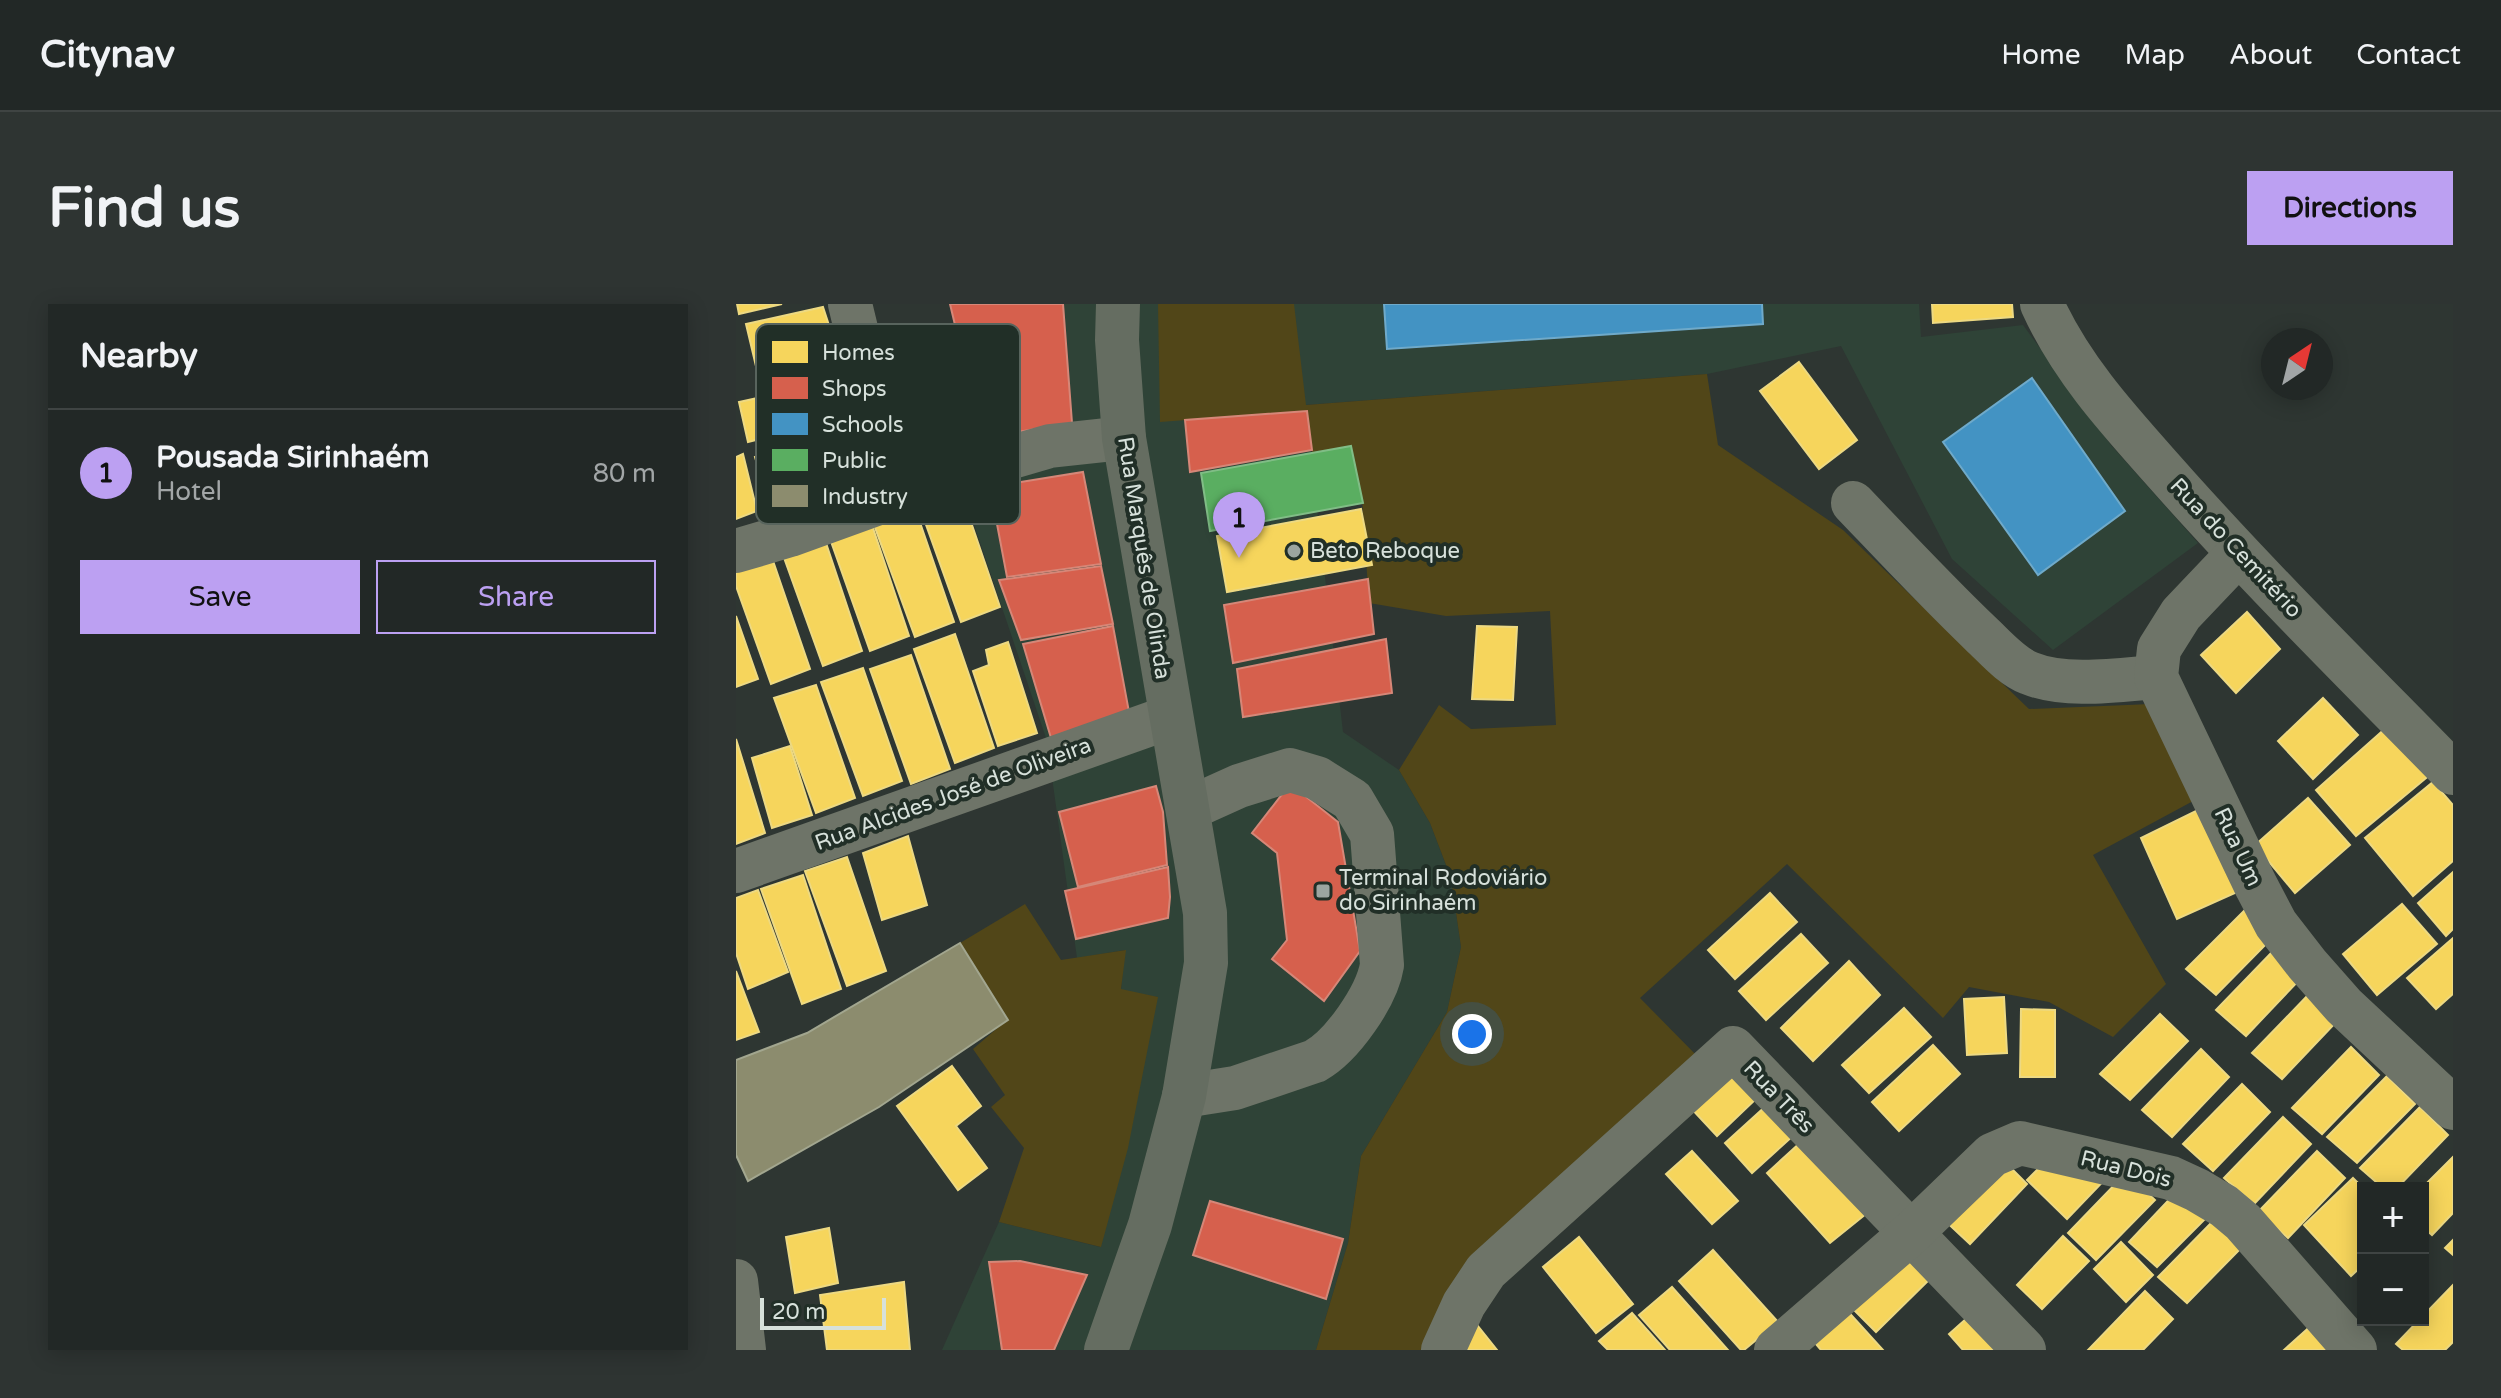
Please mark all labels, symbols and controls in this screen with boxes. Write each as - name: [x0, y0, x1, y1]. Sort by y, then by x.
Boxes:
- text: Citynav: [40, 32, 175, 78]
- text: Home: [2001, 38, 2081, 72]
- text: Map: [2125, 38, 2185, 72]
- text: About: [2229, 38, 2312, 72]
- text: Contact: [2356, 38, 2461, 72]
- button: Directions: [2247, 171, 2453, 245]
- text: Find us: [48, 175, 240, 242]
- legend: [756, 324, 1020, 524]
- north arrow: [2261, 328, 2333, 400]
- text: Nearby: [80, 336, 198, 377]
- text: Homes: [822, 340, 895, 366]
- text: Shops: [822, 376, 887, 402]
- text: Schools: [822, 412, 903, 438]
- street label: Rua Marquês de Olinda: [1112, 435, 1176, 681]
- text: Pousada Sirinhaém: [156, 439, 430, 476]
- text: Public: [822, 448, 887, 474]
- text: 1: [98, 458, 114, 489]
- text: 80 m: [593, 458, 656, 489]
- street label: Rua do Cemitério: [2165, 473, 2307, 623]
- text: Hotel: [156, 476, 222, 507]
- text: Industry: [822, 484, 908, 510]
- pin: 1: [1213, 492, 1265, 558]
- place label: Beto Reboque: [1310, 538, 1460, 564]
- marker: Beto Reboque: [1285, 542, 1303, 560]
- button: Save: [80, 560, 360, 634]
- button: Share: [376, 560, 656, 634]
- street label: Rua Alcides José de Oliveira: [811, 732, 1095, 856]
- street label: Rua Um: [2209, 804, 2267, 890]
- place label: Terminal Rodoviário do Sirinhaém: [1339, 865, 1547, 916]
- marker: Terminal Rodoviário do Sirinhaém: [1314, 882, 1332, 900]
- your location: [1452, 1014, 1492, 1054]
- street label: Rua Três: [1738, 1055, 1820, 1139]
- street label: Rua Dois: [2078, 1145, 2174, 1193]
- map controls: [2357, 1182, 2429, 1326]
- button: +: [2357, 1182, 2429, 1254]
- button: −: [2357, 1254, 2429, 1326]
- scale bar: [760, 1294, 886, 1330]
- text: 20 m: [772, 1299, 826, 1325]

